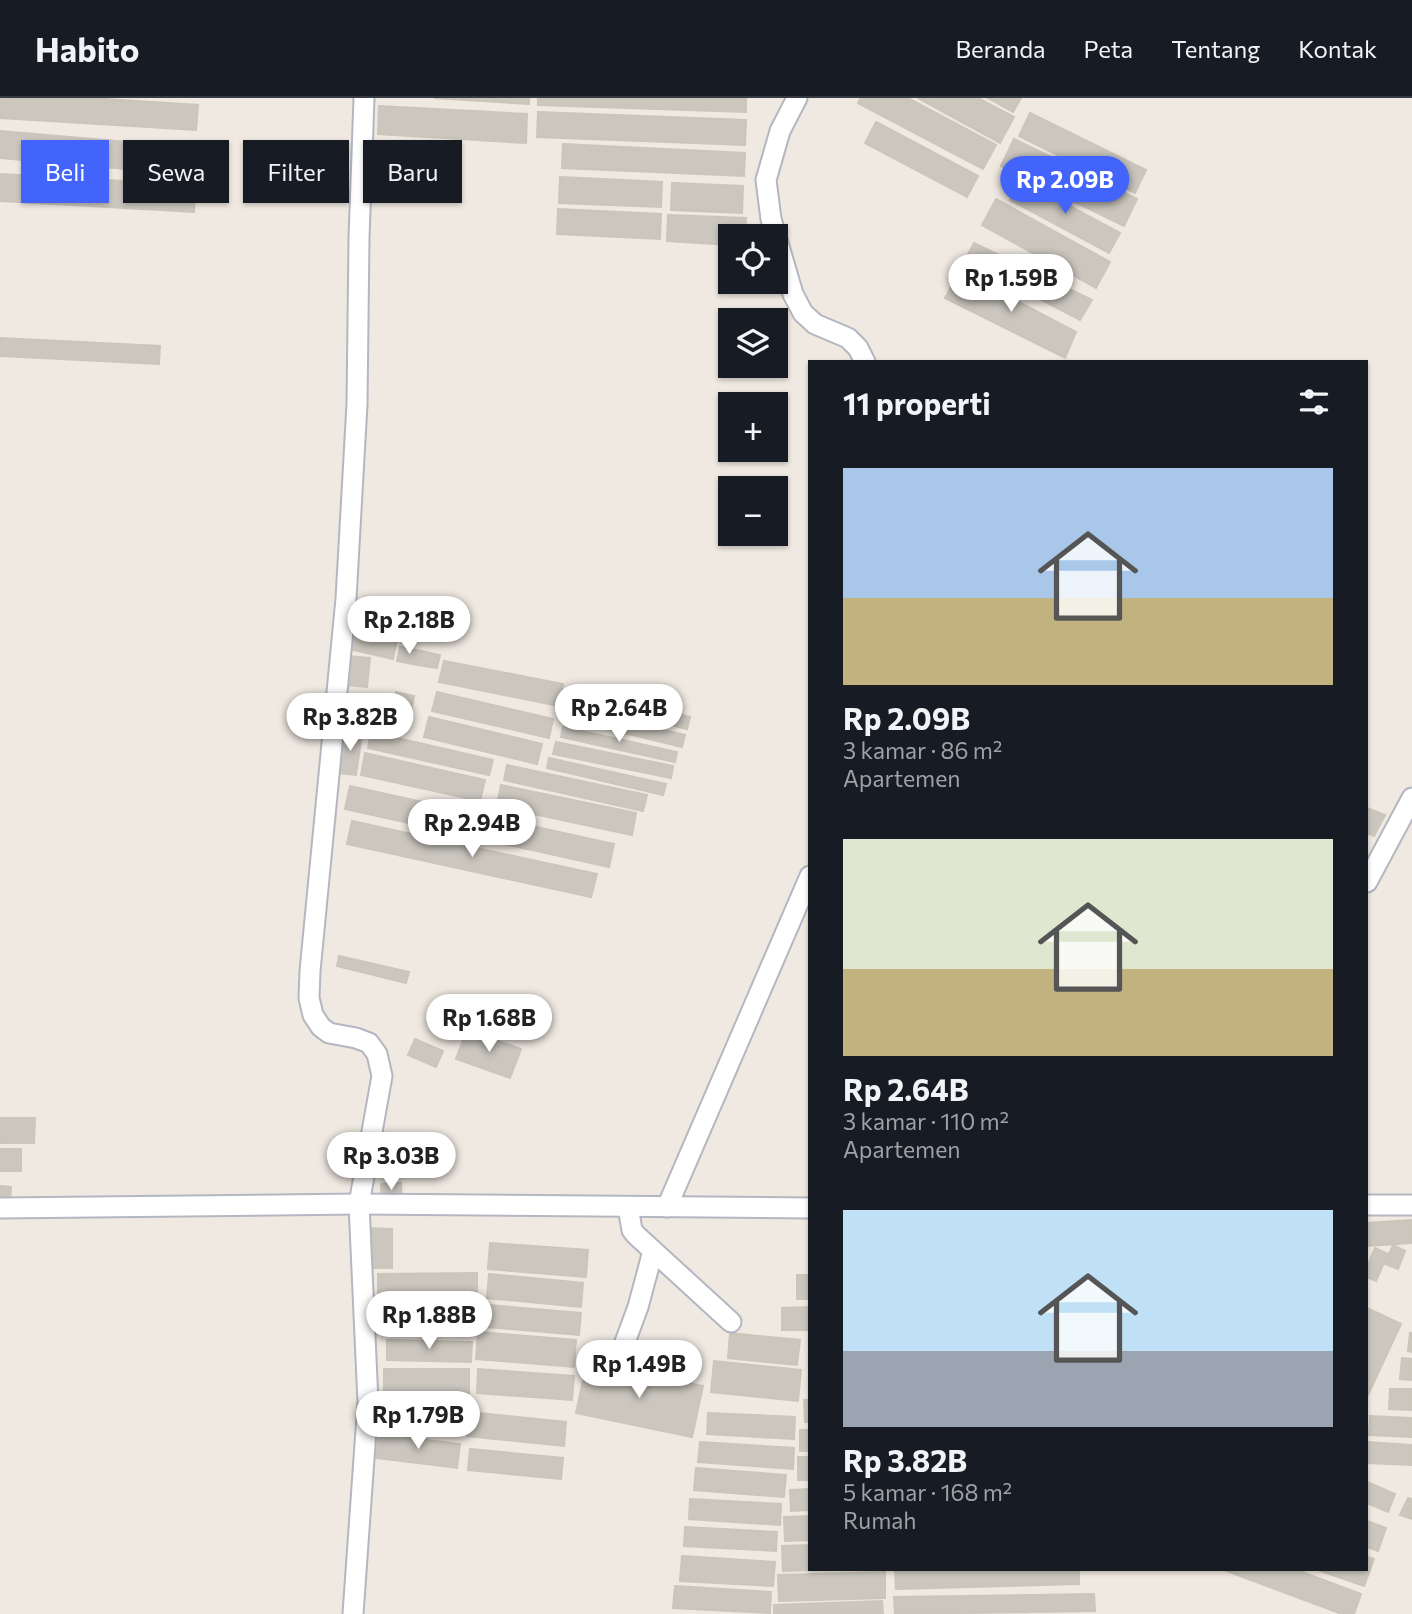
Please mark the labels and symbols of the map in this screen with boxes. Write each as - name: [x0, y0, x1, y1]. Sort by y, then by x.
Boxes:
- pin: Rp 2.09B: [993, 156, 1137, 216]
- pin: Rp 1.59B: [939, 254, 1083, 314]
- pin: Rp 2.18B: [337, 596, 481, 656]
- pin: Rp 2.64B: [547, 684, 691, 744]
- pin: Rp 3.82B: [278, 694, 422, 753]
- pin: Rp 2.94B: [400, 800, 544, 859]
- pin: Rp 1.68B: [417, 995, 561, 1054]
- pin: Rp 3.03B: [319, 1132, 463, 1192]
- pin: Rp 1.88B: [357, 1292, 501, 1351]
- pin: Rp 1.49B: [567, 1340, 711, 1400]
- pin: Rp 1.79B: [346, 1392, 490, 1451]

